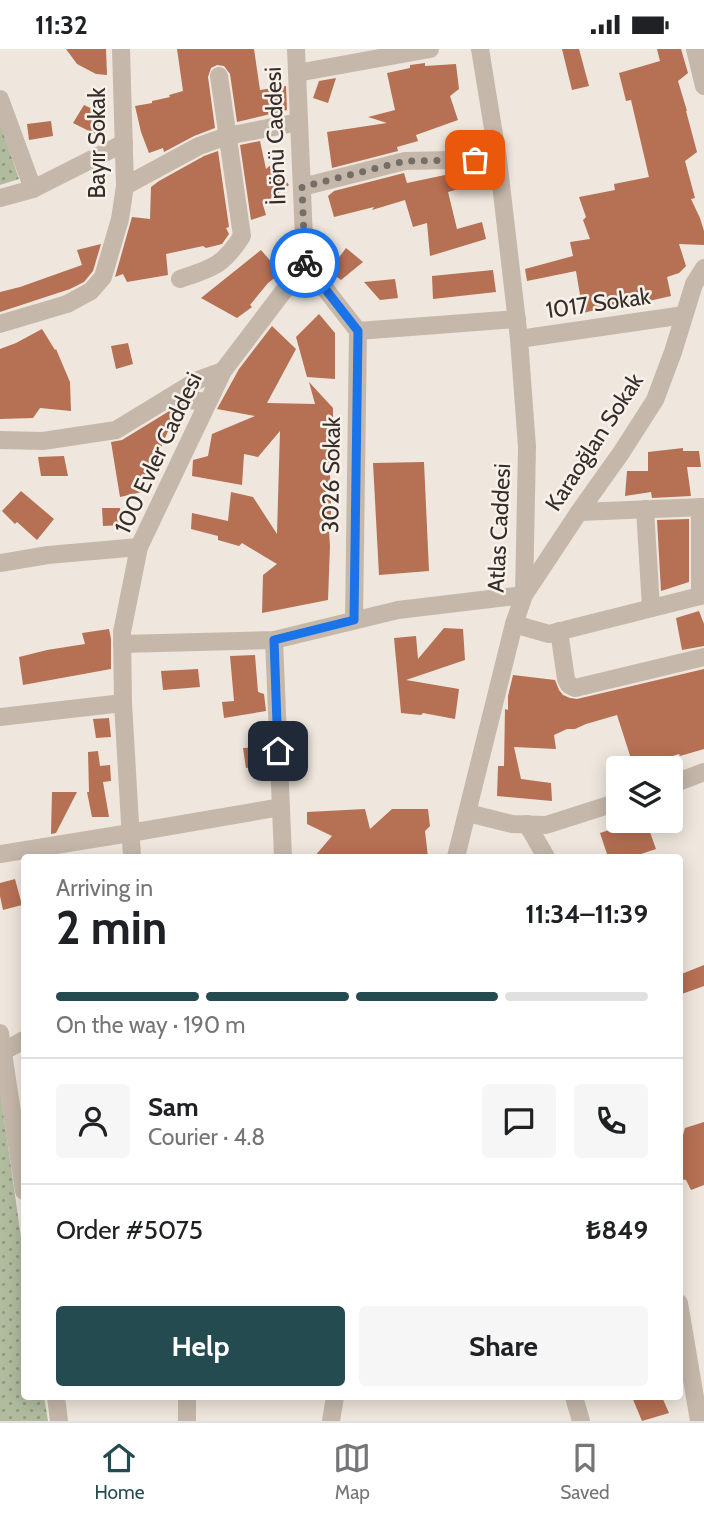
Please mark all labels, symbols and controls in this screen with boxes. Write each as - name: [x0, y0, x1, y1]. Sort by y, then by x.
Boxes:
- text: 11:32: [35, 9, 88, 41]
- street label: İnönü Caddesi: [259, 66, 291, 206]
- street label: Bayır Sokak: [83, 87, 111, 198]
- pin: [445, 130, 505, 190]
- icon: bag: [456, 141, 494, 179]
- courier: [270, 228, 340, 298]
- icon: bike: [286, 244, 324, 282]
- street label: 1017 Sokak: [544, 282, 653, 324]
- street label: Karaoğlan Sokak: [539, 367, 649, 516]
- street label: 100 Evler Caddesi: [108, 368, 208, 538]
- street label: 3026 Sokak: [316, 416, 346, 533]
- street label: Atlas Caddesi: [482, 463, 516, 593]
- pin: [248, 721, 308, 781]
- icon: home: [259, 732, 297, 770]
- map controls: [606, 756, 683, 833]
- button: layers: [606, 756, 683, 833]
- text: Arriving in: [56, 874, 153, 902]
- text: 11:34–11:39: [525, 898, 648, 930]
- text: 2 min: [56, 900, 167, 956]
- text: On the way · 190 m: [56, 1011, 245, 1039]
- button: person: [56, 1084, 130, 1158]
- button: chat: [482, 1084, 556, 1158]
- button: phone: [574, 1084, 648, 1158]
- text: Sam: [148, 1091, 199, 1123]
- text: Courier · 4.8: [148, 1123, 265, 1151]
- text: Order #5075: [56, 1214, 203, 1246]
- text: ₺849: [586, 1214, 648, 1246]
- button: Help: [56, 1306, 345, 1386]
- button: Share: [359, 1306, 648, 1386]
- tab: Home: [94, 1439, 144, 1504]
- tab: Map: [333, 1439, 371, 1504]
- tab: Saved: [560, 1439, 610, 1504]

